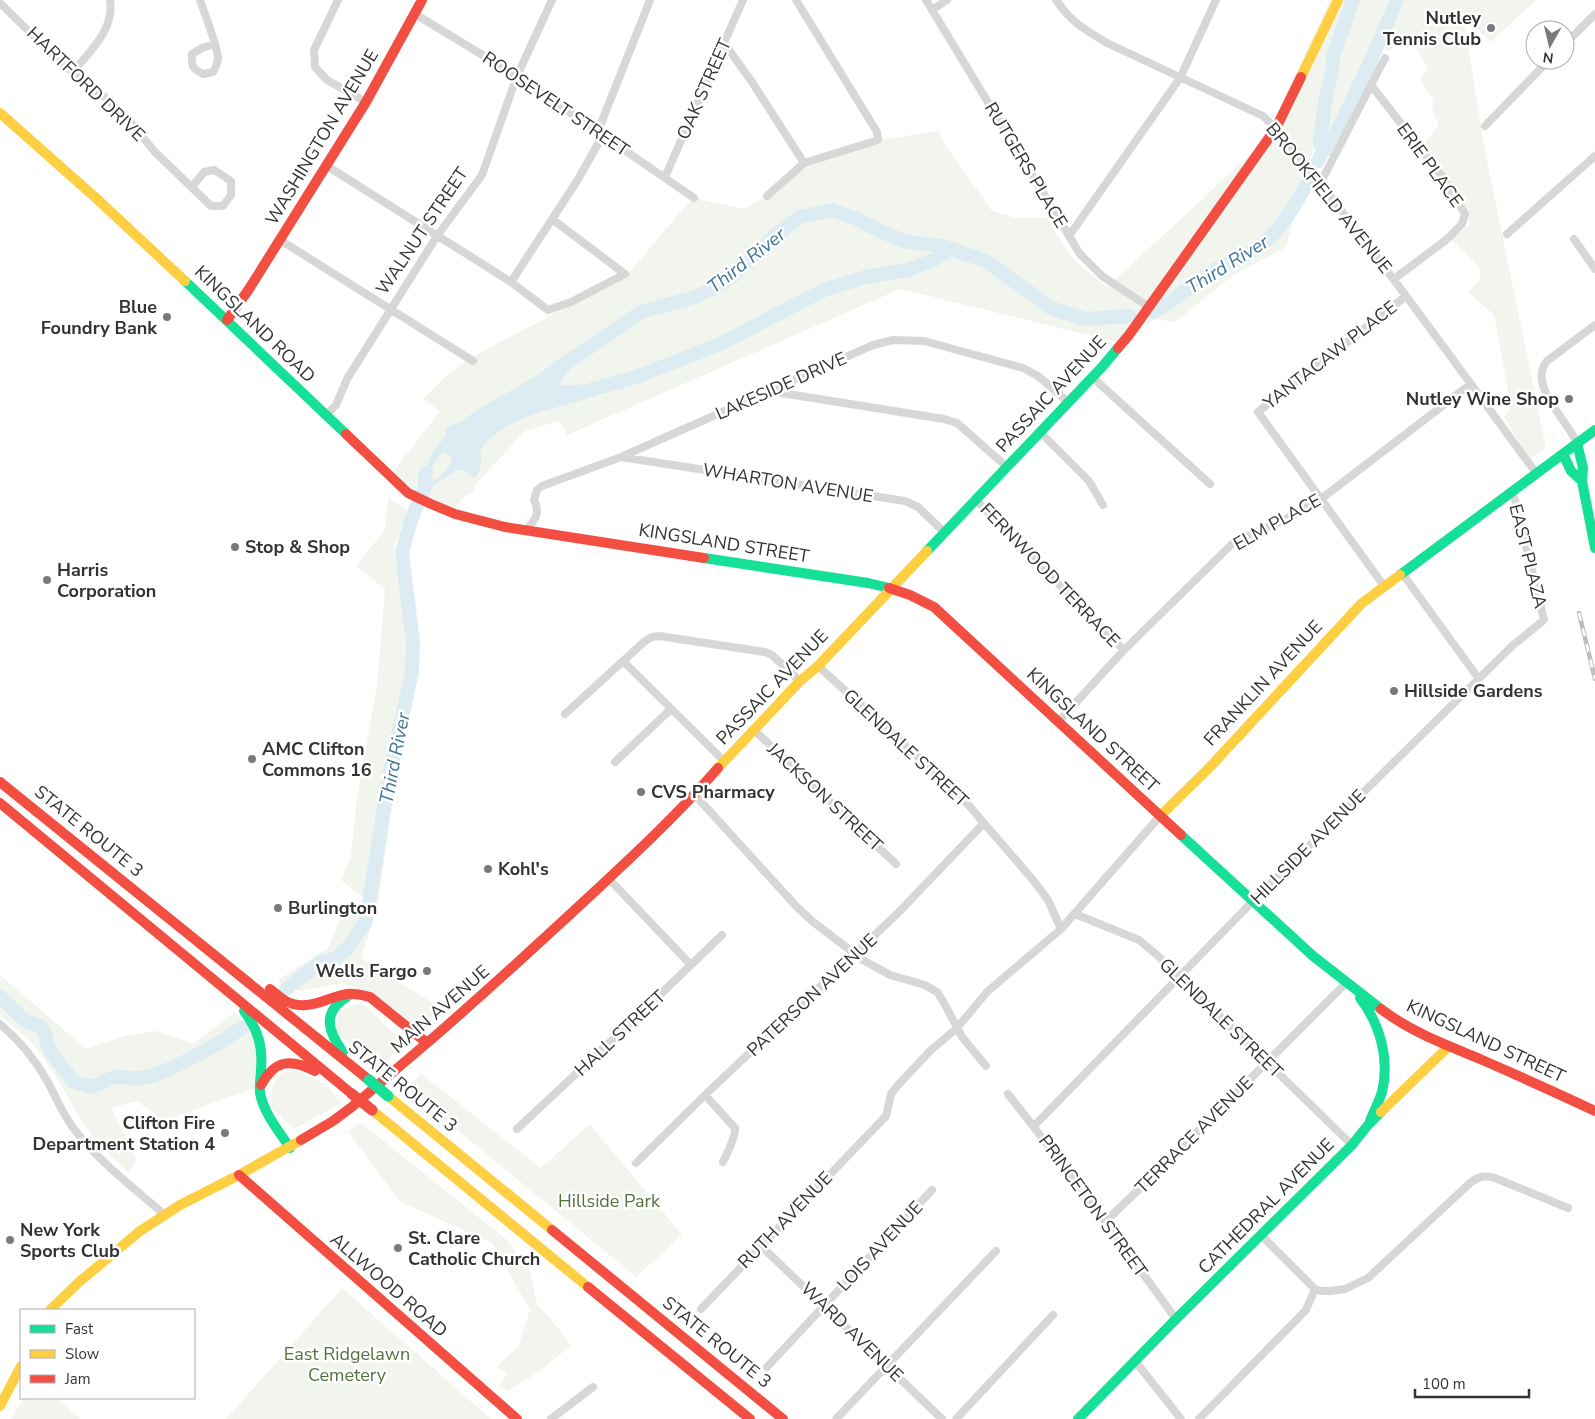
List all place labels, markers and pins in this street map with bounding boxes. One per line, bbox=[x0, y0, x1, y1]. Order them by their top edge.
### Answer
place label: Nutley Tennis Club bbox=[1383, 6, 1482, 51]
marker: Nutley Tennis Club bbox=[1485, 22, 1497, 34]
place label: Blue Foundry Bank bbox=[41, 295, 157, 340]
marker: Blue Foundry Bank bbox=[161, 311, 173, 323]
place label: Nutley Wine Shop bbox=[1406, 387, 1559, 411]
marker: Nutley Wine Shop bbox=[1563, 393, 1575, 405]
place label: Stop & Shop bbox=[245, 535, 350, 559]
marker: Stop & Shop bbox=[229, 541, 241, 553]
place label: Harris Corporation bbox=[57, 558, 156, 603]
marker: Harris Corporation bbox=[41, 574, 53, 586]
place label: Hillside Gardens bbox=[1404, 679, 1543, 703]
marker: Hillside Gardens bbox=[1388, 685, 1400, 697]
place label: AMC Clifton Commons 16 bbox=[262, 737, 372, 782]
marker: AMC Clifton Commons 16 bbox=[246, 753, 258, 765]
place label: CVS Pharmacy bbox=[651, 780, 775, 804]
marker: CVS Pharmacy bbox=[635, 786, 647, 798]
place label: Kohl's bbox=[498, 857, 549, 881]
marker: Kohl's bbox=[482, 863, 494, 875]
place label: Burlington bbox=[288, 896, 377, 920]
marker: Burlington bbox=[272, 902, 284, 914]
place label: Wells Fargo bbox=[316, 959, 417, 983]
marker: Wells Fargo bbox=[421, 965, 433, 977]
place label: Clifton Fire Department Station 4 bbox=[32, 1111, 215, 1156]
marker: Clifton Fire Department Station 4 bbox=[219, 1127, 231, 1139]
place label: New York Sports Club bbox=[20, 1218, 120, 1263]
place label: St. Clare Catholic Church bbox=[408, 1226, 540, 1271]
marker: New York Sports Club bbox=[4, 1234, 16, 1246]
marker: St. Clare Catholic Church bbox=[392, 1242, 404, 1254]

